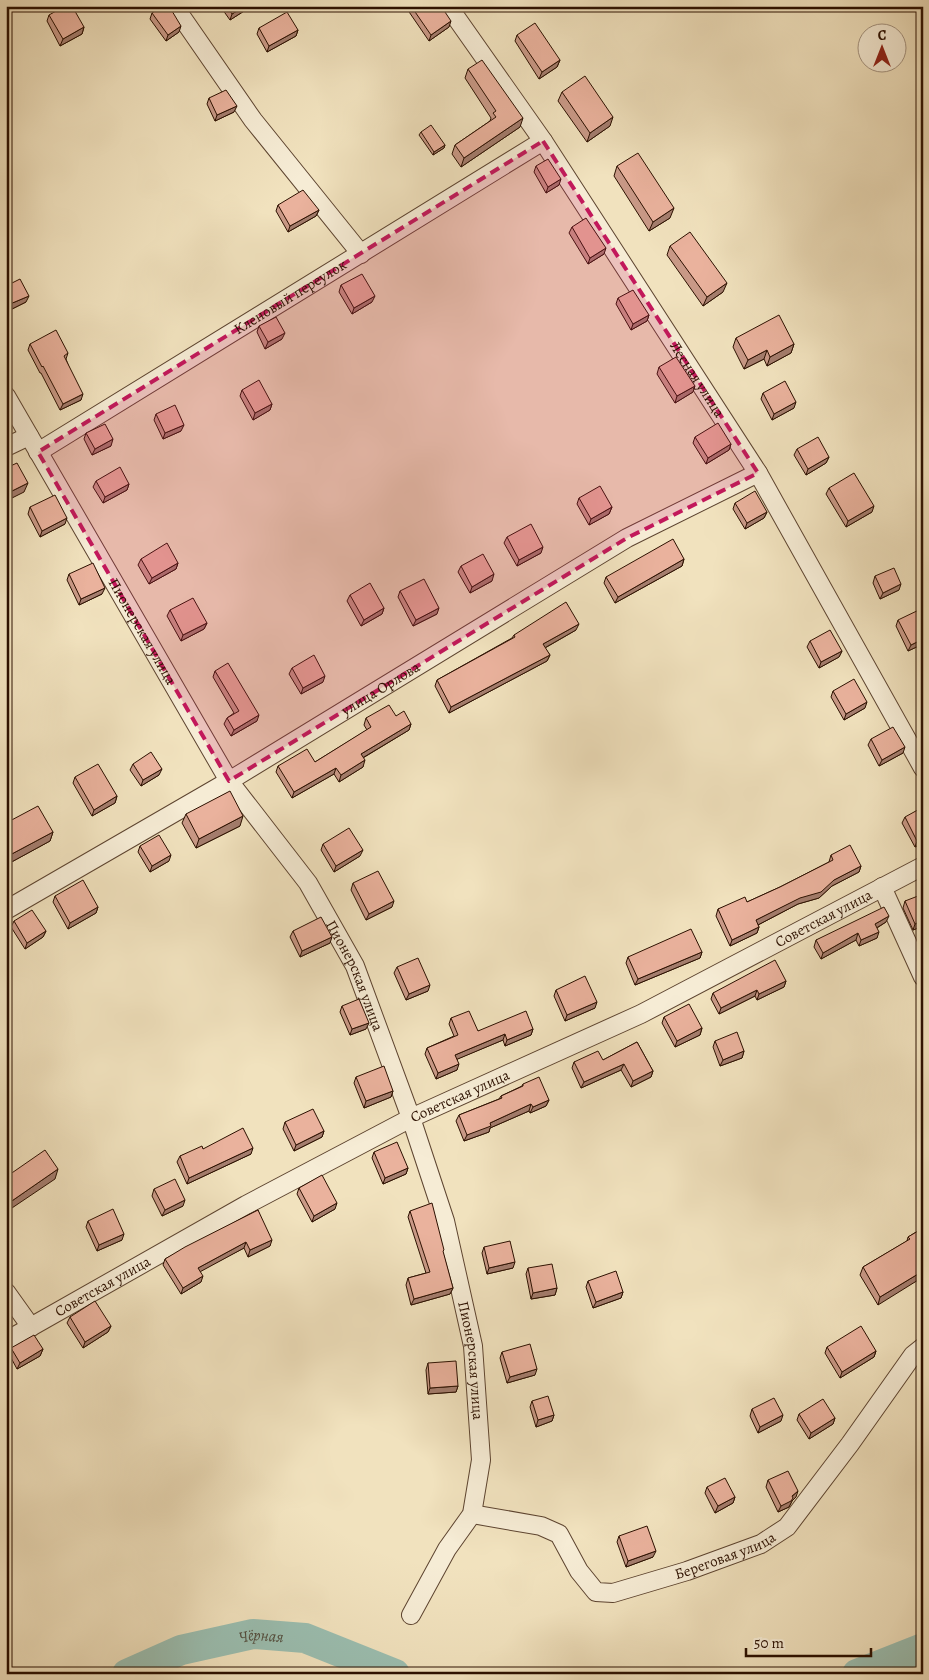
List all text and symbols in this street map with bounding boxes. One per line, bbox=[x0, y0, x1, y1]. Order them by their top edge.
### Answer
north arrow bbox=[856, 22, 906, 72]
text: С bbox=[878, 26, 887, 45]
street label: Кленовый переулок bbox=[230, 254, 350, 339]
street label: Лесная улица bbox=[665, 337, 729, 421]
street label: Пионерская улица bbox=[104, 574, 181, 688]
street label: улица Орлова bbox=[336, 657, 424, 721]
street label: Советская улица bbox=[772, 884, 876, 952]
street label: Пионерская улица bbox=[321, 916, 388, 1034]
street label: Советская улица bbox=[407, 1065, 513, 1127]
street label: Советская улица bbox=[51, 1251, 154, 1321]
street label: Пионерская улица bbox=[453, 1299, 488, 1421]
street label: Береговая улица bbox=[672, 1527, 780, 1584]
water label: Чёрная bbox=[237, 1624, 284, 1649]
scale bar bbox=[746, 1625, 872, 1657]
text: 50 m bbox=[754, 1633, 784, 1653]

